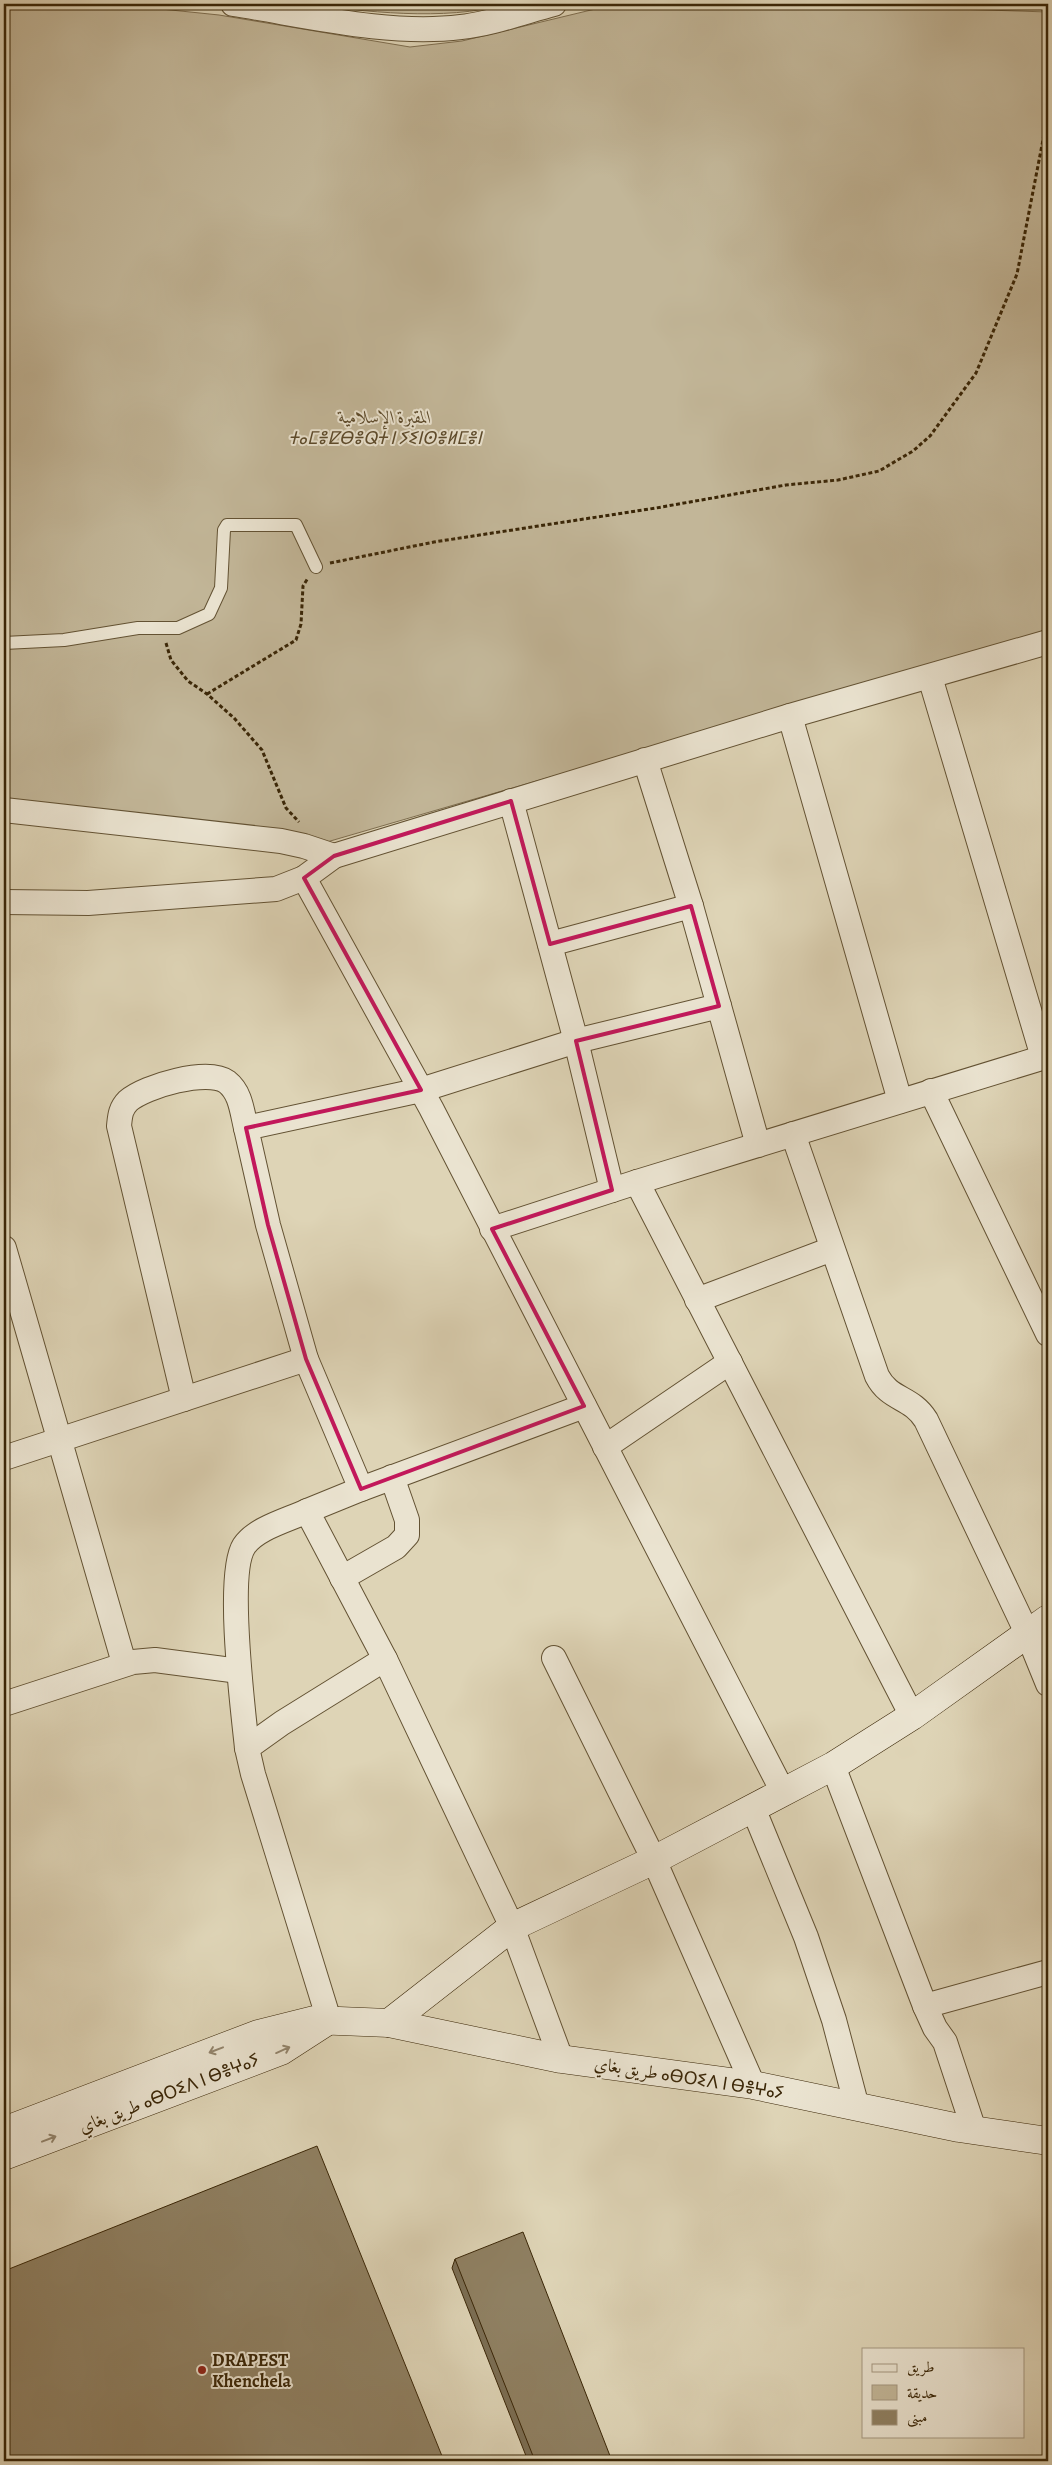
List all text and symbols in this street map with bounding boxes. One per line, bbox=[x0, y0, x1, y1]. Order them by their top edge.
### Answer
park label: المقبرة الإسلامية ⵜⴰⵎⴻⵇⴱⴻⵕⵜ ⵏ ⵢⵉⵏⵙⴻⵍⵎⴻⵏ bbox=[288, 405, 483, 450]
one-way arrow bbox=[275, 2044, 290, 2054]
one-way arrow bbox=[208, 2046, 224, 2055]
street label: طريق بغاي ⴰⴱⵔⵉⴷ ⵏ ⴱⴻⵖⴰⵢ bbox=[75, 2047, 264, 2141]
street label: طريق بغاي ⴰⴱⵔⵉⴷ ⵏ ⴱⴻⵖⴰⵢ bbox=[592, 2051, 785, 2108]
one-way arrow bbox=[41, 2134, 57, 2143]
place label: DRAPEST Khenchela bbox=[212, 2348, 291, 2393]
legend bbox=[862, 2348, 1024, 2438]
text: طريق bbox=[907, 2357, 934, 2377]
marker: DRAPEST Khenchela bbox=[196, 2364, 208, 2376]
text: حديقة bbox=[907, 2383, 937, 2403]
text: مبنى bbox=[907, 2407, 927, 2428]

